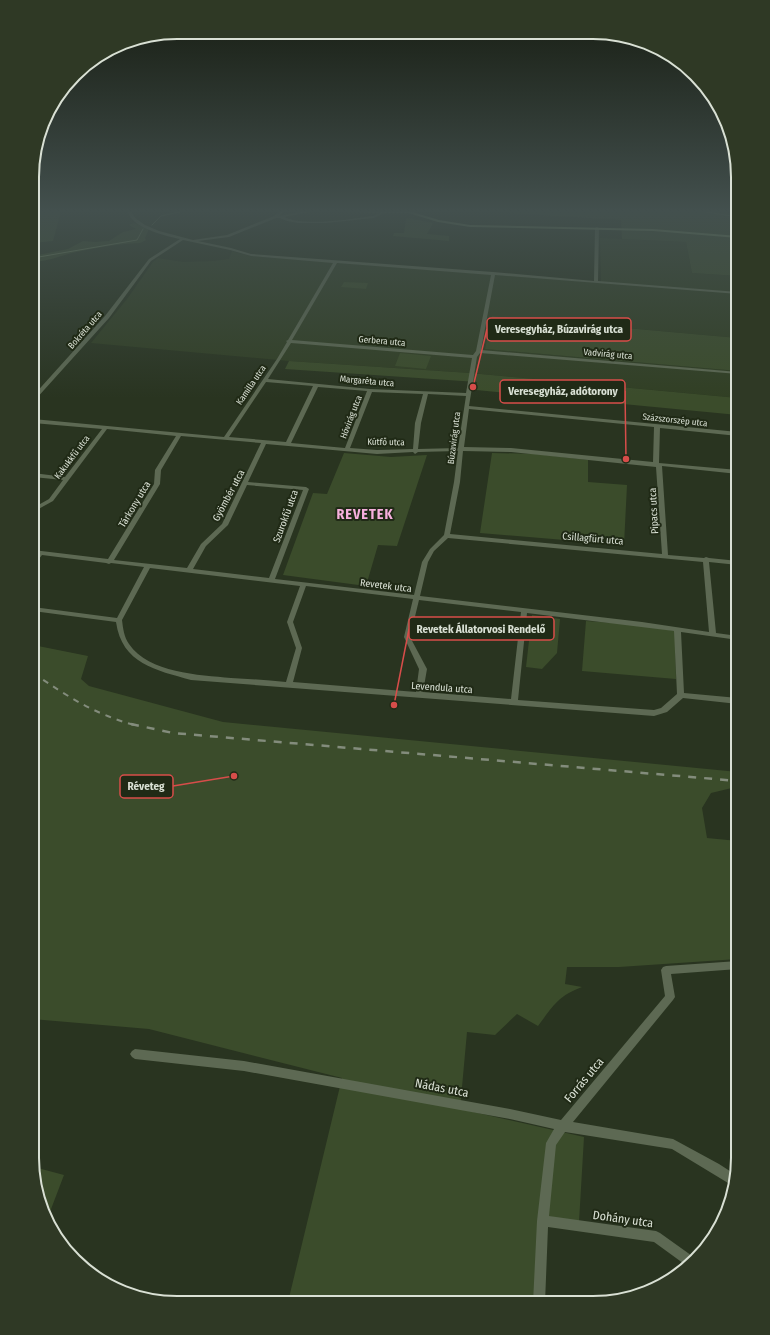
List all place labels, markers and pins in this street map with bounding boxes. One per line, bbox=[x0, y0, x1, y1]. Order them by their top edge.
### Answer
callout: Veresegyház, Búzavirág utca bbox=[487, 318, 631, 341]
callout: Veresegyház, adótorony bbox=[500, 380, 625, 403]
callout: Revetek Állatorvosi Rendelő bbox=[409, 617, 554, 640]
callout: Réveteg bbox=[120, 775, 173, 798]

